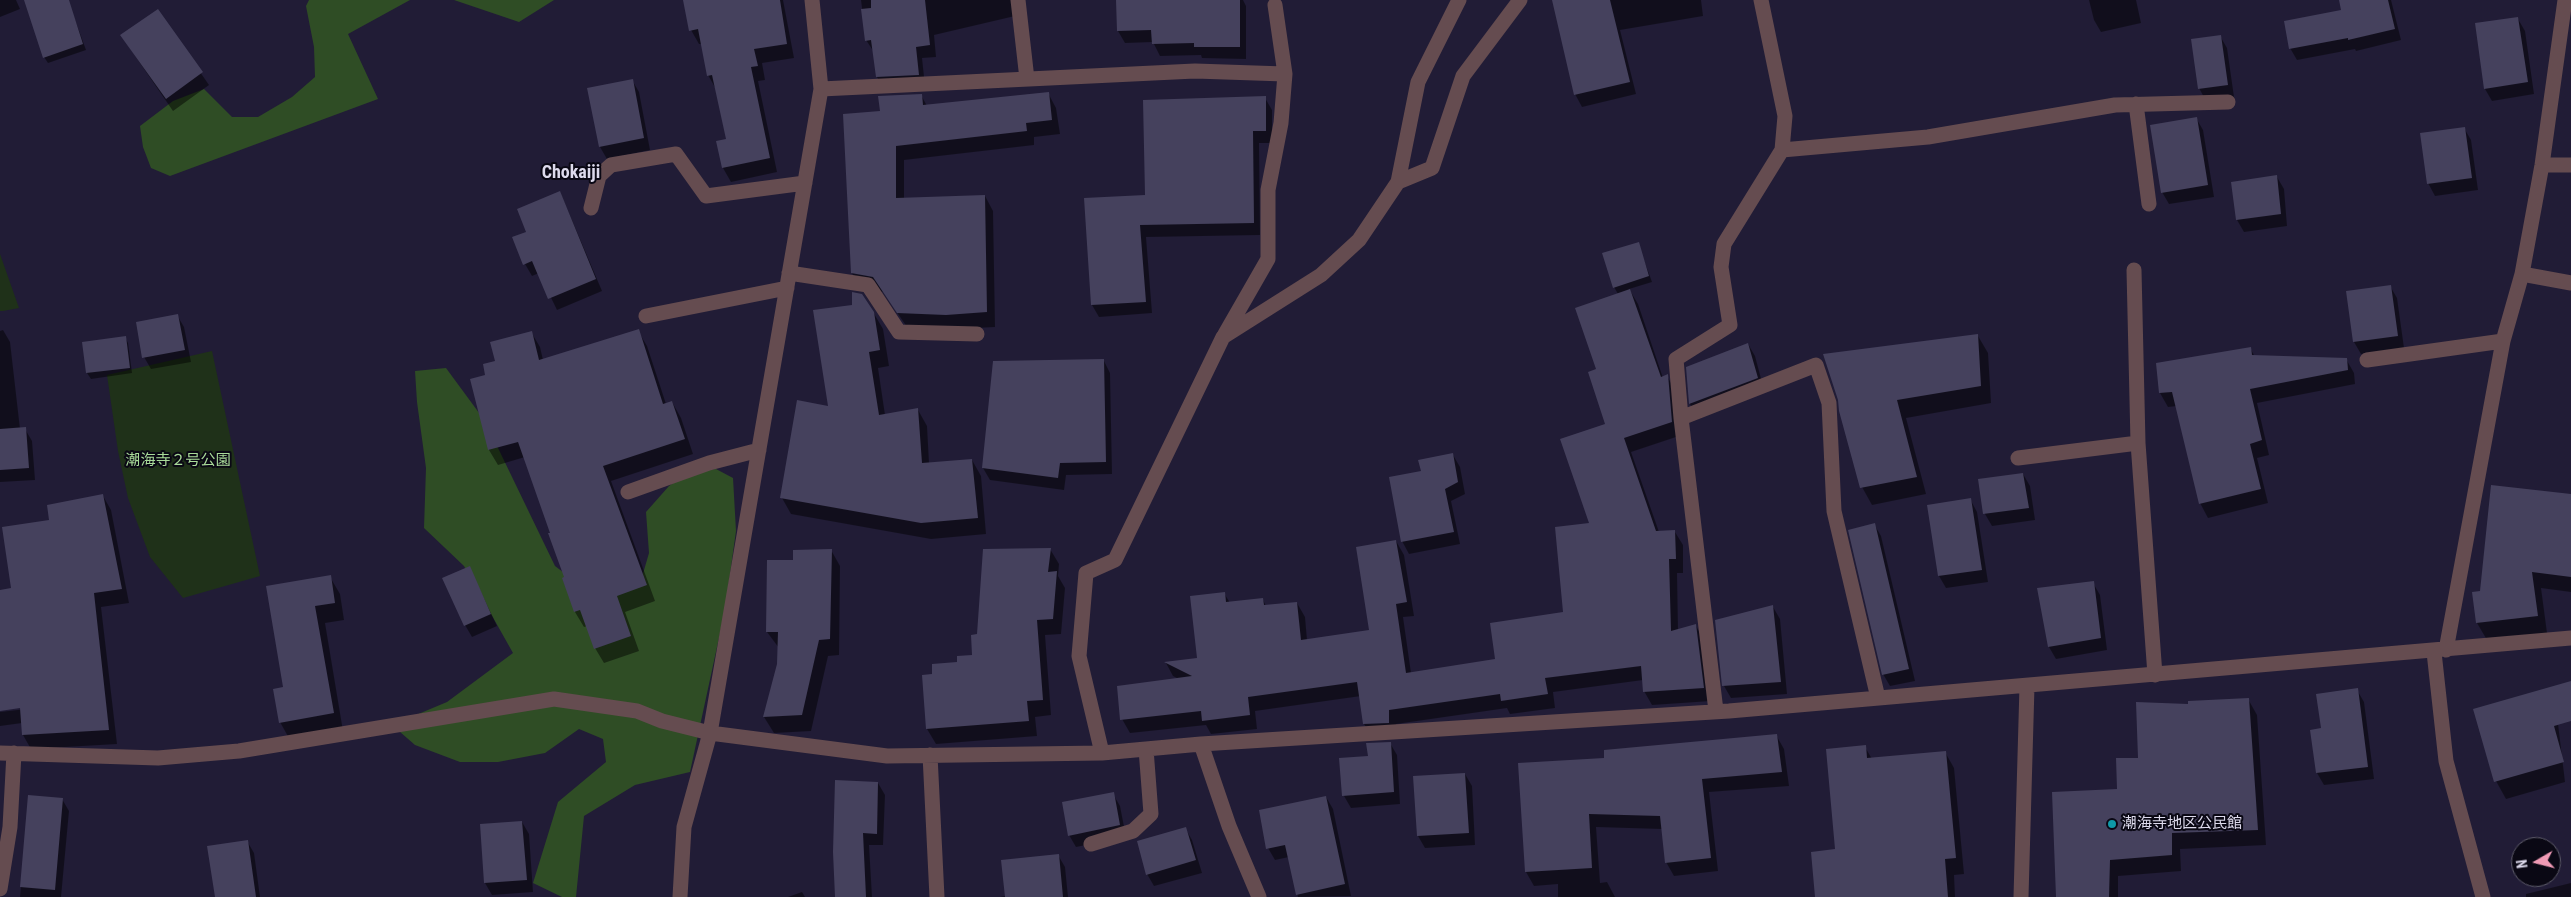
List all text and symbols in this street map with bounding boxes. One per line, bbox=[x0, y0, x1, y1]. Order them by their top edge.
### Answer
district label: Chokaiji bbox=[542, 162, 600, 184]
park label: 潮海寺２号公園 bbox=[126, 452, 230, 470]
place label: 潮海寺地区公民館 bbox=[2122, 815, 2242, 833]
marker: 潮海寺地区公民館 bbox=[2106, 818, 2118, 830]
north arrow bbox=[2511, 837, 2561, 887]
text: N bbox=[2514, 859, 2531, 869]

